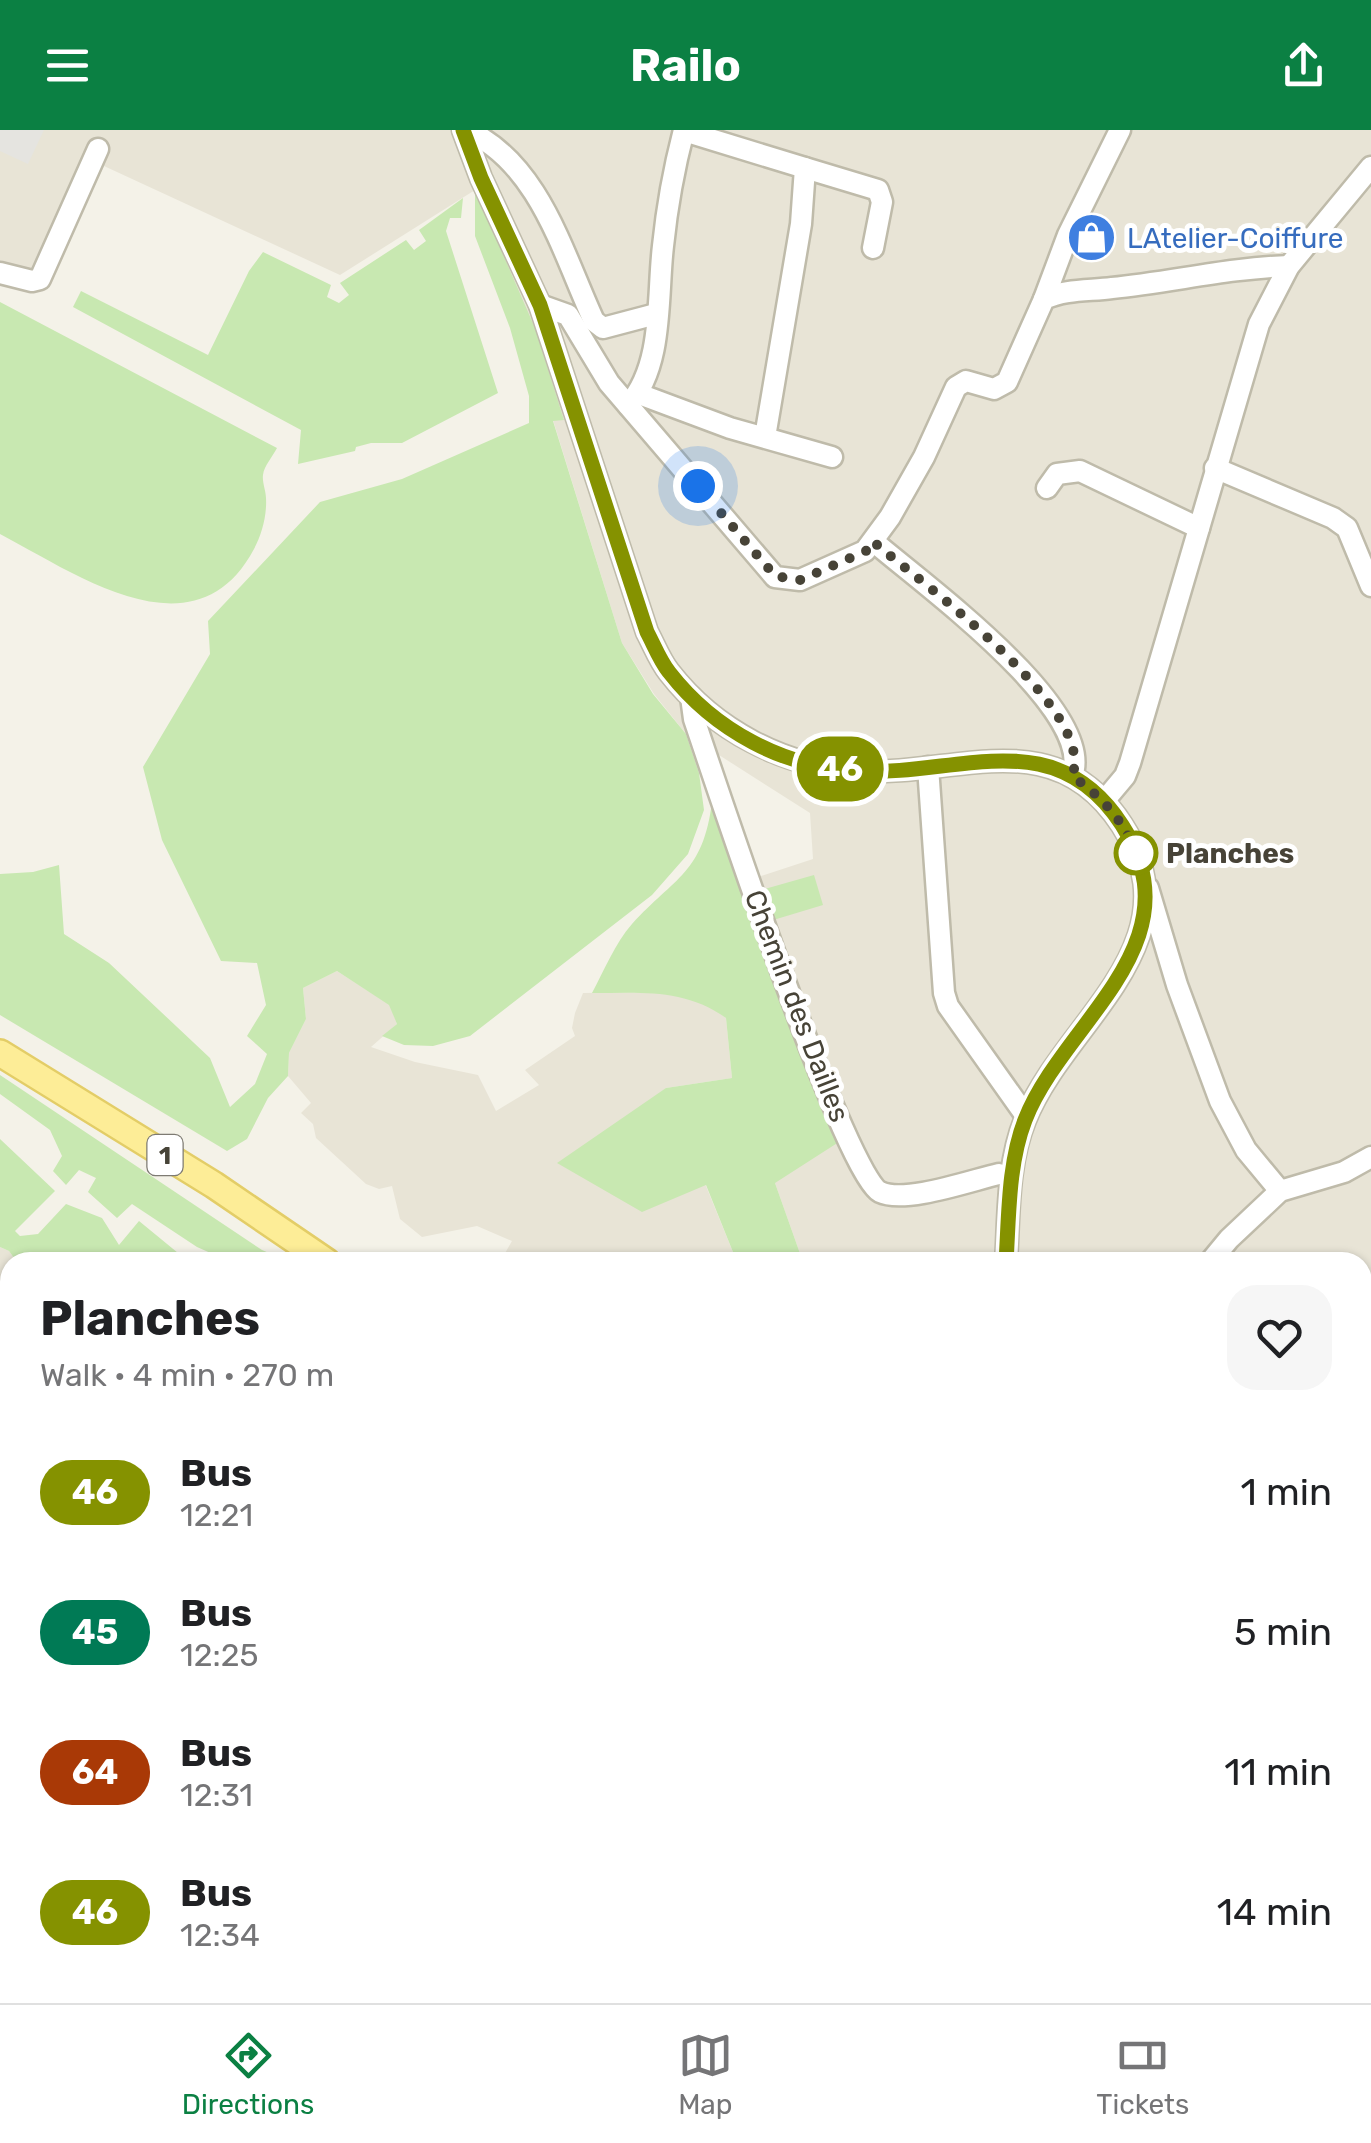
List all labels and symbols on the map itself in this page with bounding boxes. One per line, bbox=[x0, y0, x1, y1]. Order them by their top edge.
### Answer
shop icon: LAtelier-Coiffure bbox=[1066, 212, 1118, 264]
place label: LAtelier-Coiffure bbox=[1127, 222, 1344, 255]
your location bbox=[673, 461, 723, 511]
line badge: 46 bbox=[795, 736, 885, 802]
marker: Planches bbox=[1115, 832, 1157, 874]
place label: Planches bbox=[1166, 837, 1294, 870]
street label: Chemin des Dailles bbox=[738, 886, 856, 1126]
road number: 1 bbox=[148, 1135, 182, 1175]

